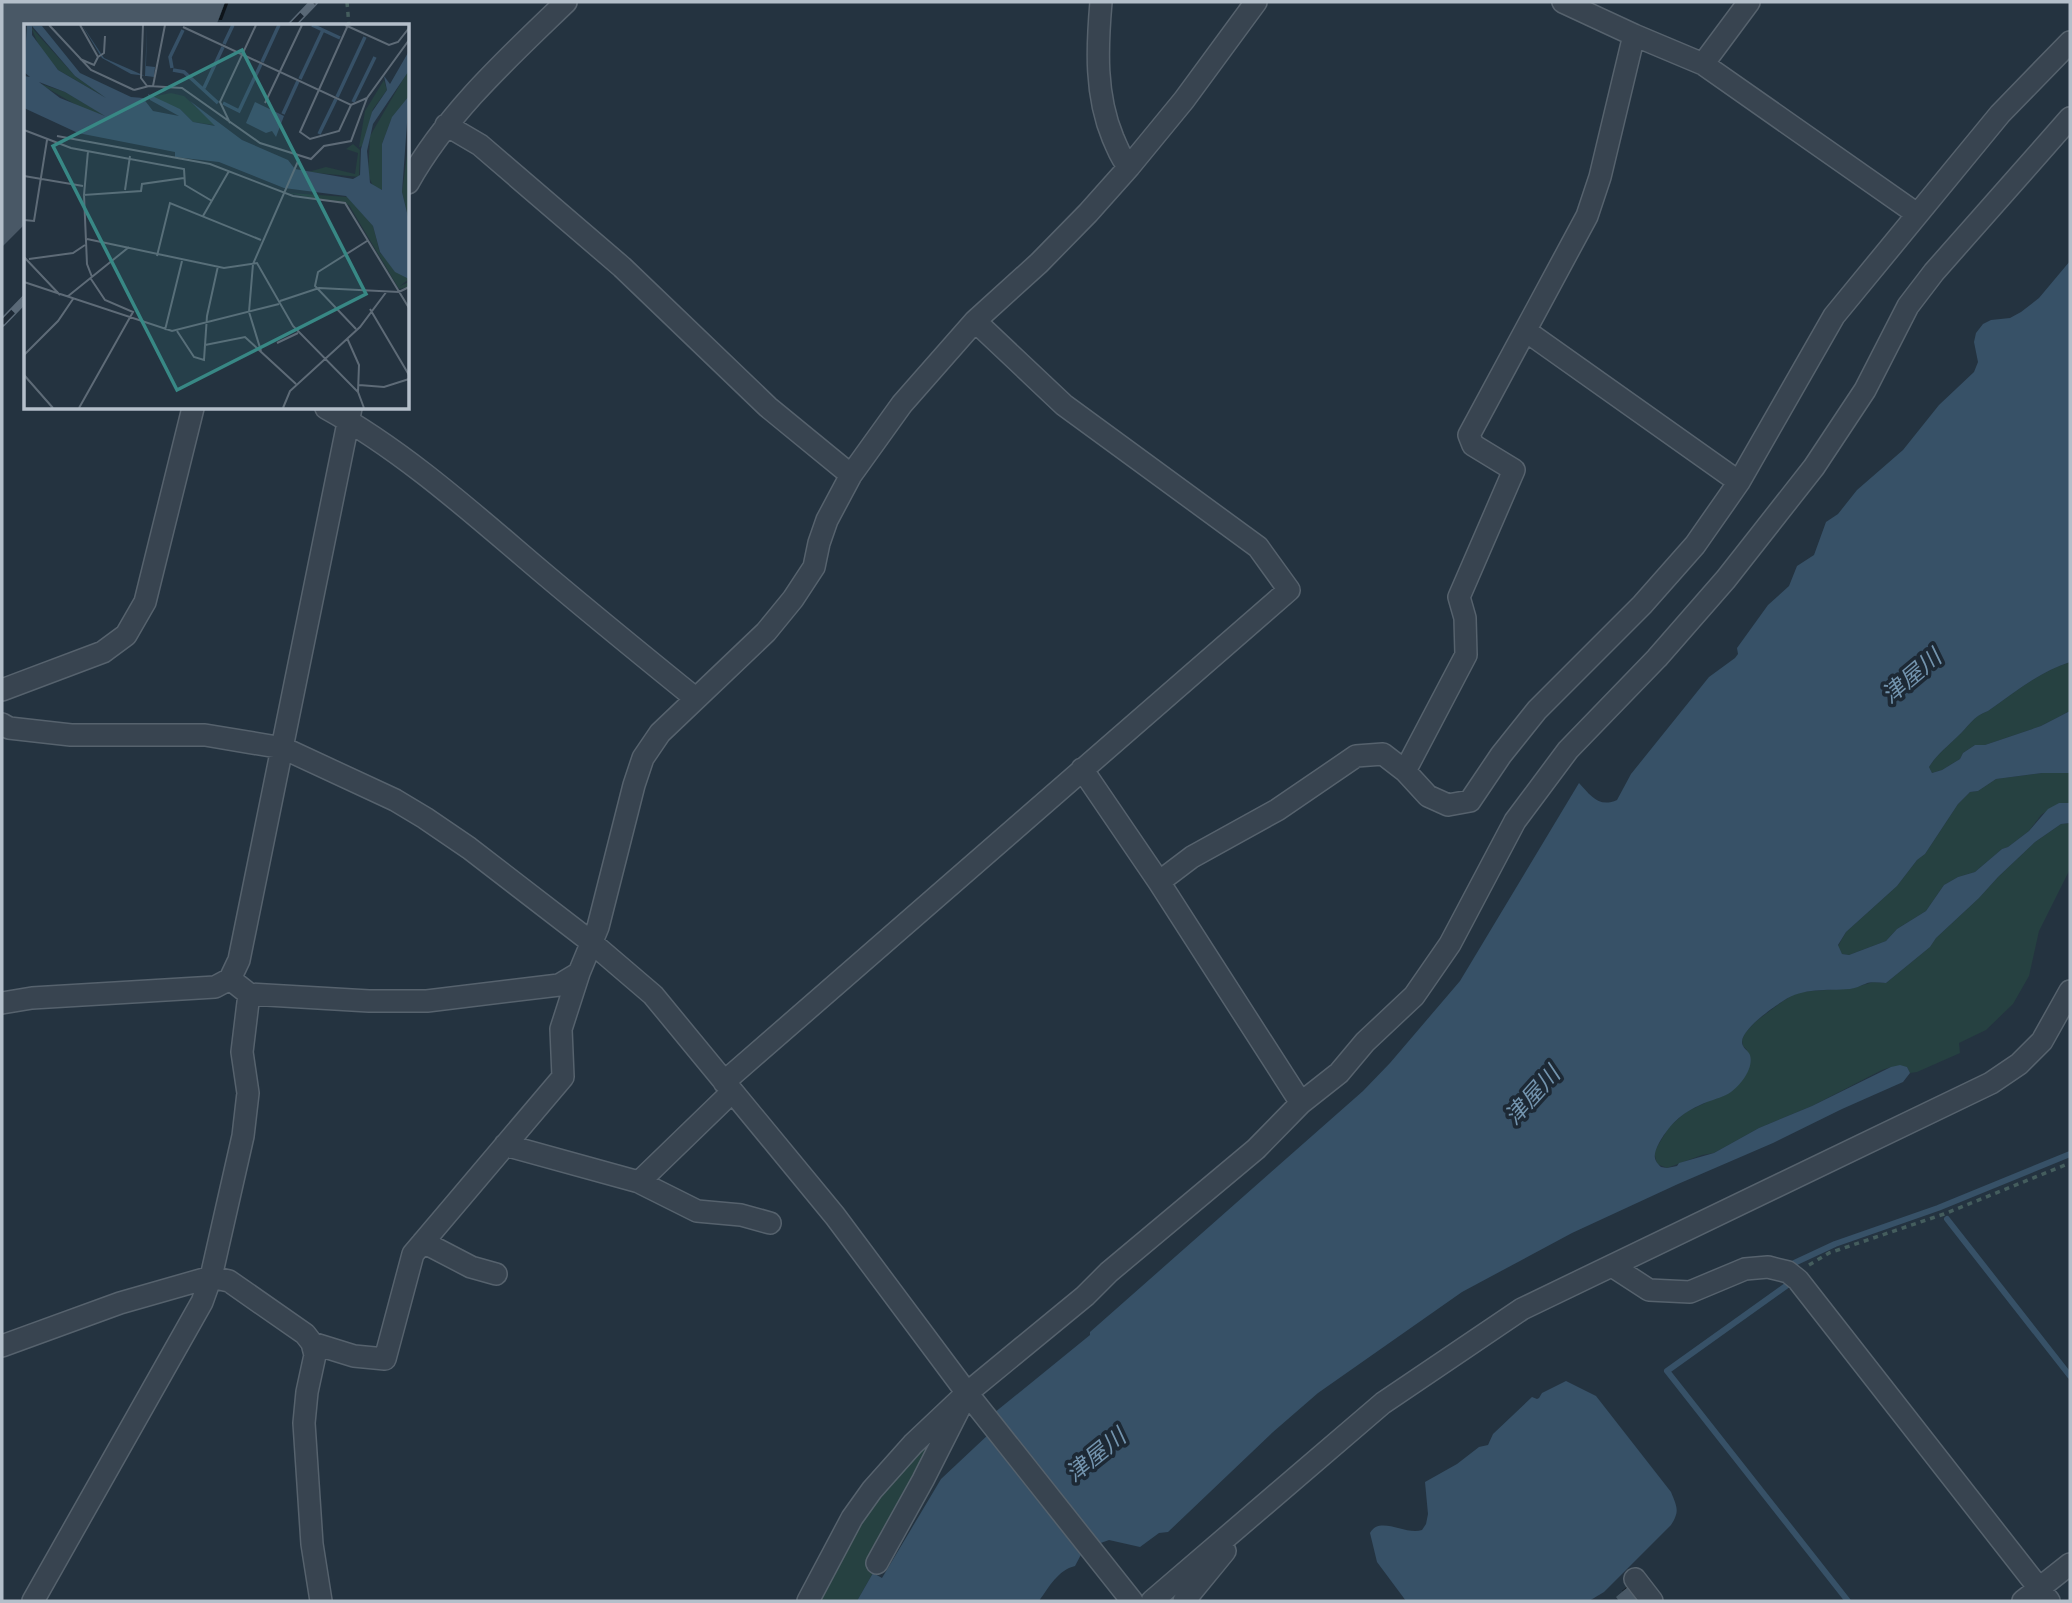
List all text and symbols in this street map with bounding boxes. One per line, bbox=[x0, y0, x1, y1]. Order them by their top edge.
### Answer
inset map bbox=[24, 24, 410, 410]
water label: 津屋川 bbox=[1877, 643, 1951, 711]
water label: 津屋川 bbox=[1500, 1059, 1570, 1132]
water label: 津屋川 bbox=[1061, 1422, 1135, 1490]

